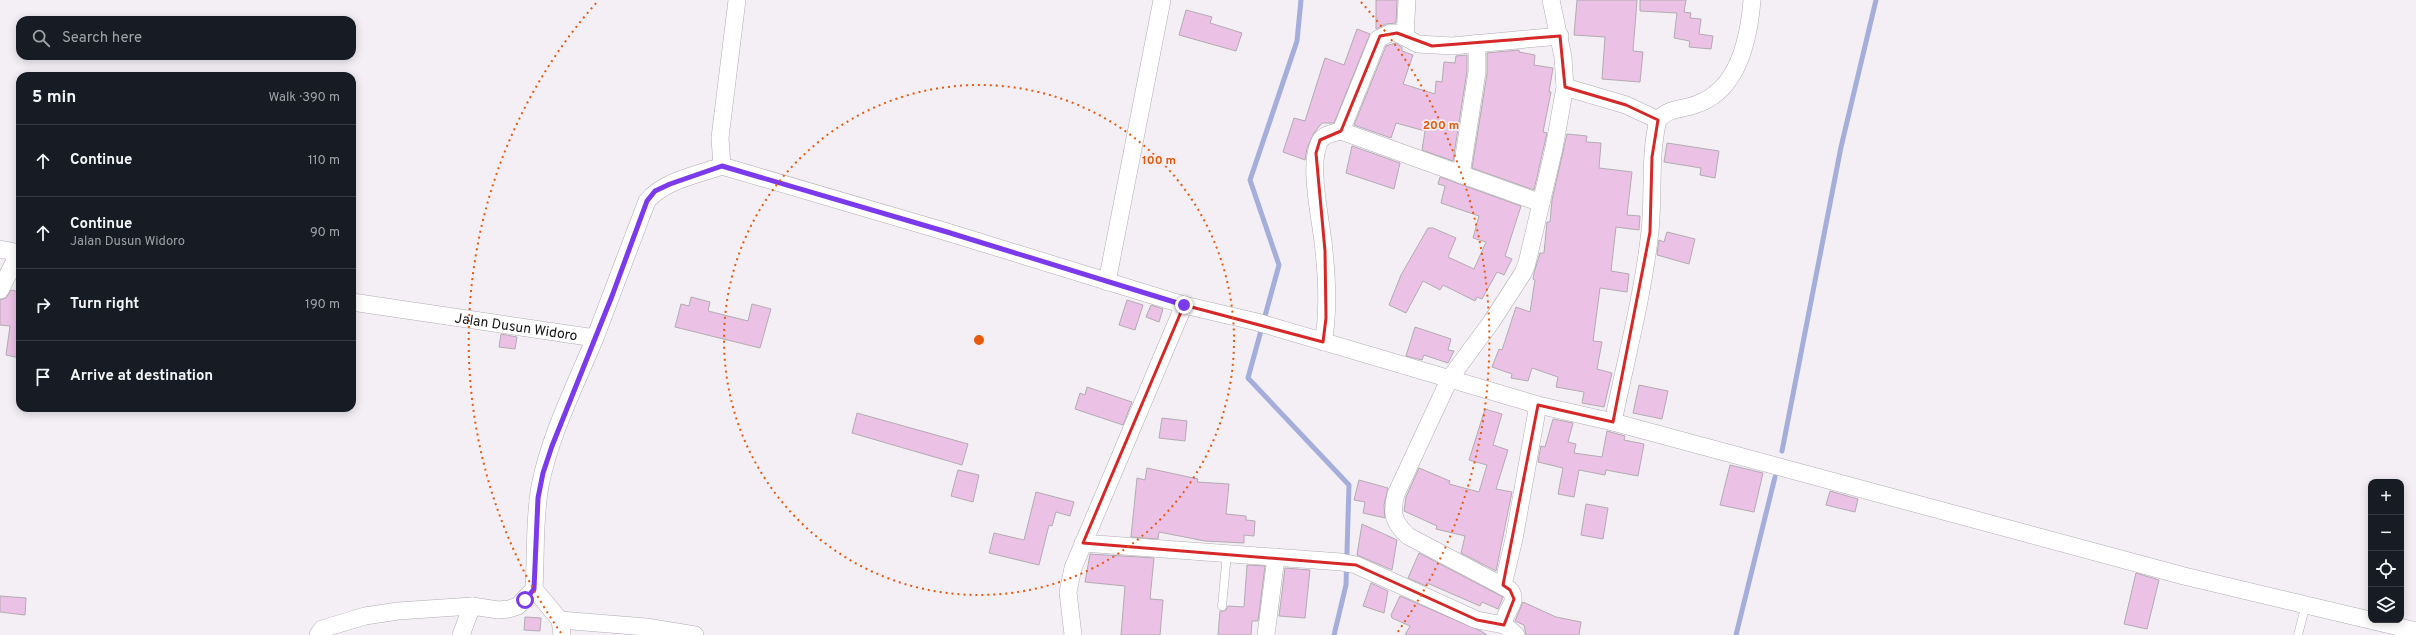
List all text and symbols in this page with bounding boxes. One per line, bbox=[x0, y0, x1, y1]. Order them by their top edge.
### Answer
search box bbox=[16, 16, 356, 60]
icon: search bbox=[30, 27, 52, 49]
text: Search here bbox=[62, 29, 142, 48]
text: 5 min bbox=[32, 87, 76, 109]
text: Walk · 390 m bbox=[269, 90, 340, 106]
text: 200 m bbox=[1423, 118, 1459, 134]
icon: ahead bbox=[32, 150, 54, 172]
text: Continue bbox=[70, 151, 132, 170]
text: 110 m bbox=[308, 153, 340, 169]
text: 100 m bbox=[1142, 153, 1176, 169]
text: Continue bbox=[70, 215, 132, 234]
icon: ahead bbox=[32, 222, 54, 244]
text: 90 m bbox=[310, 225, 340, 241]
text: Jalan Dusun Widoro bbox=[70, 234, 185, 250]
icon: right bbox=[32, 294, 54, 316]
text: Turn right bbox=[70, 295, 139, 314]
route end bbox=[1175, 296, 1193, 314]
text: 190 m bbox=[305, 297, 340, 313]
street label: Jalan Dusun Widoro bbox=[453, 310, 579, 345]
centre of rings bbox=[972, 333, 986, 347]
icon: arrive bbox=[32, 366, 54, 388]
text: Arrive at destination bbox=[70, 367, 213, 386]
map controls bbox=[2368, 479, 2404, 623]
button: + bbox=[2368, 479, 2404, 515]
button: − bbox=[2368, 515, 2404, 551]
button: locate bbox=[2368, 551, 2404, 587]
button: layers bbox=[2368, 587, 2404, 623]
route start bbox=[516, 591, 534, 609]

